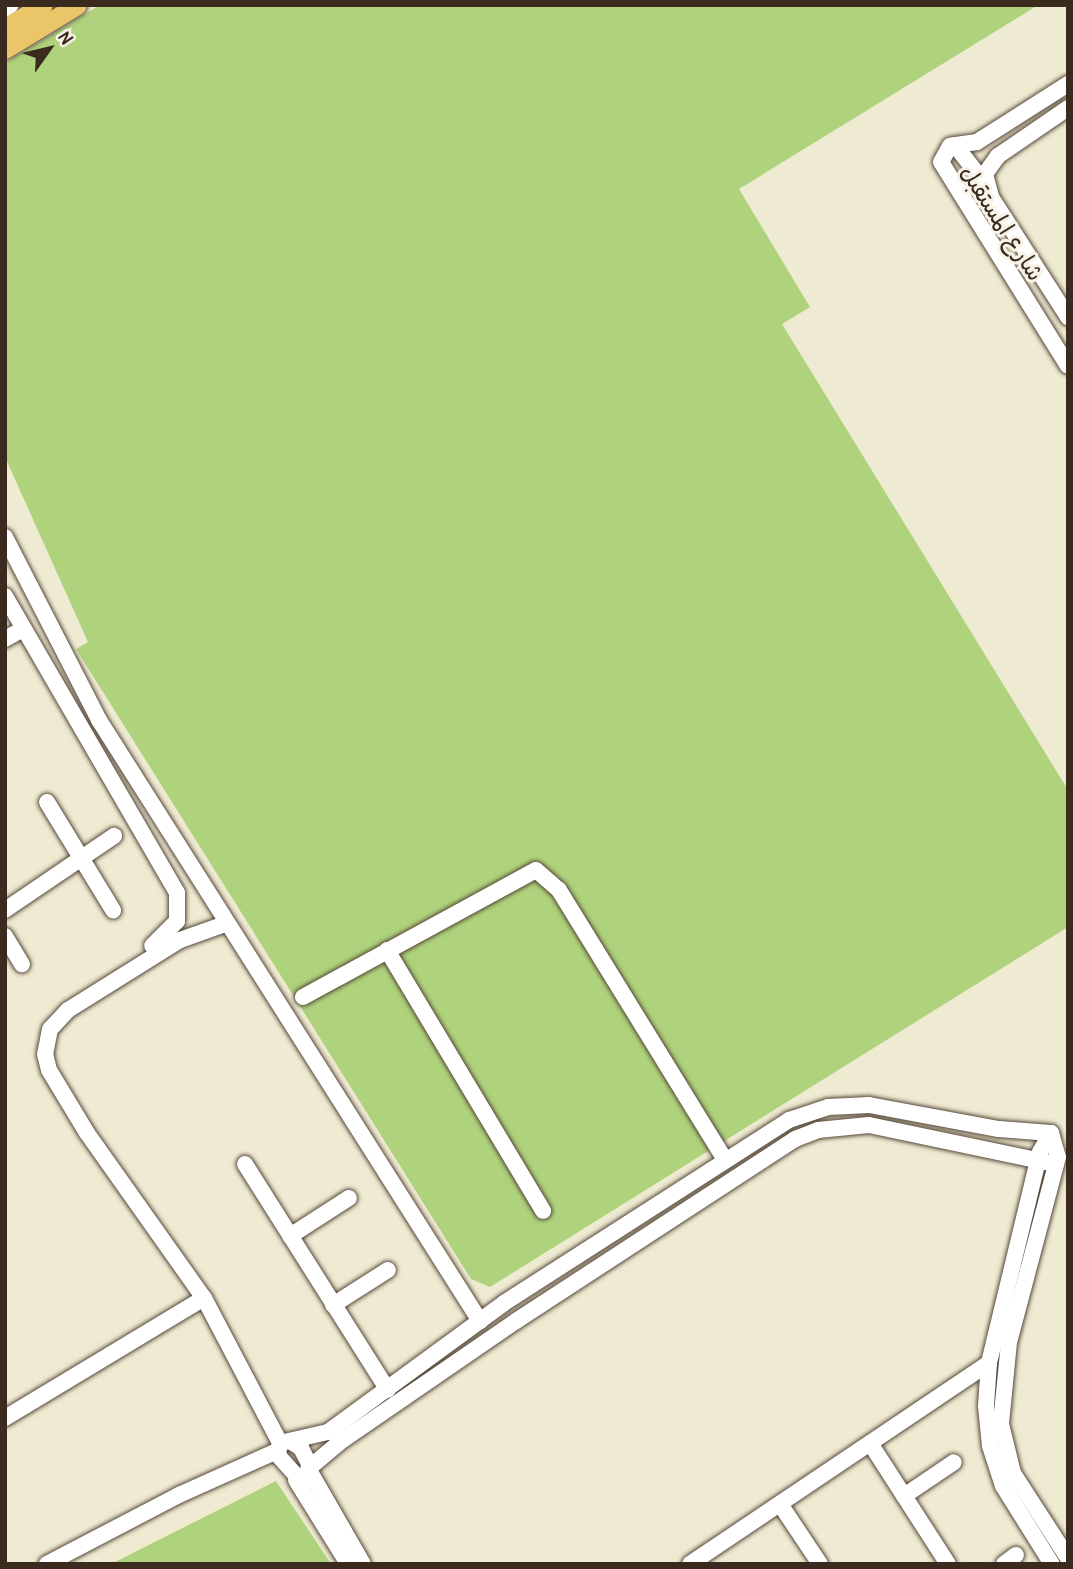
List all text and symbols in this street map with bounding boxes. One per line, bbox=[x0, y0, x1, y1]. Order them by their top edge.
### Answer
north arrow bbox=[14, 14, 84, 84]
text: N bbox=[53, 26, 80, 49]
street label: شارع المستقبل bbox=[954, 160, 1050, 286]

